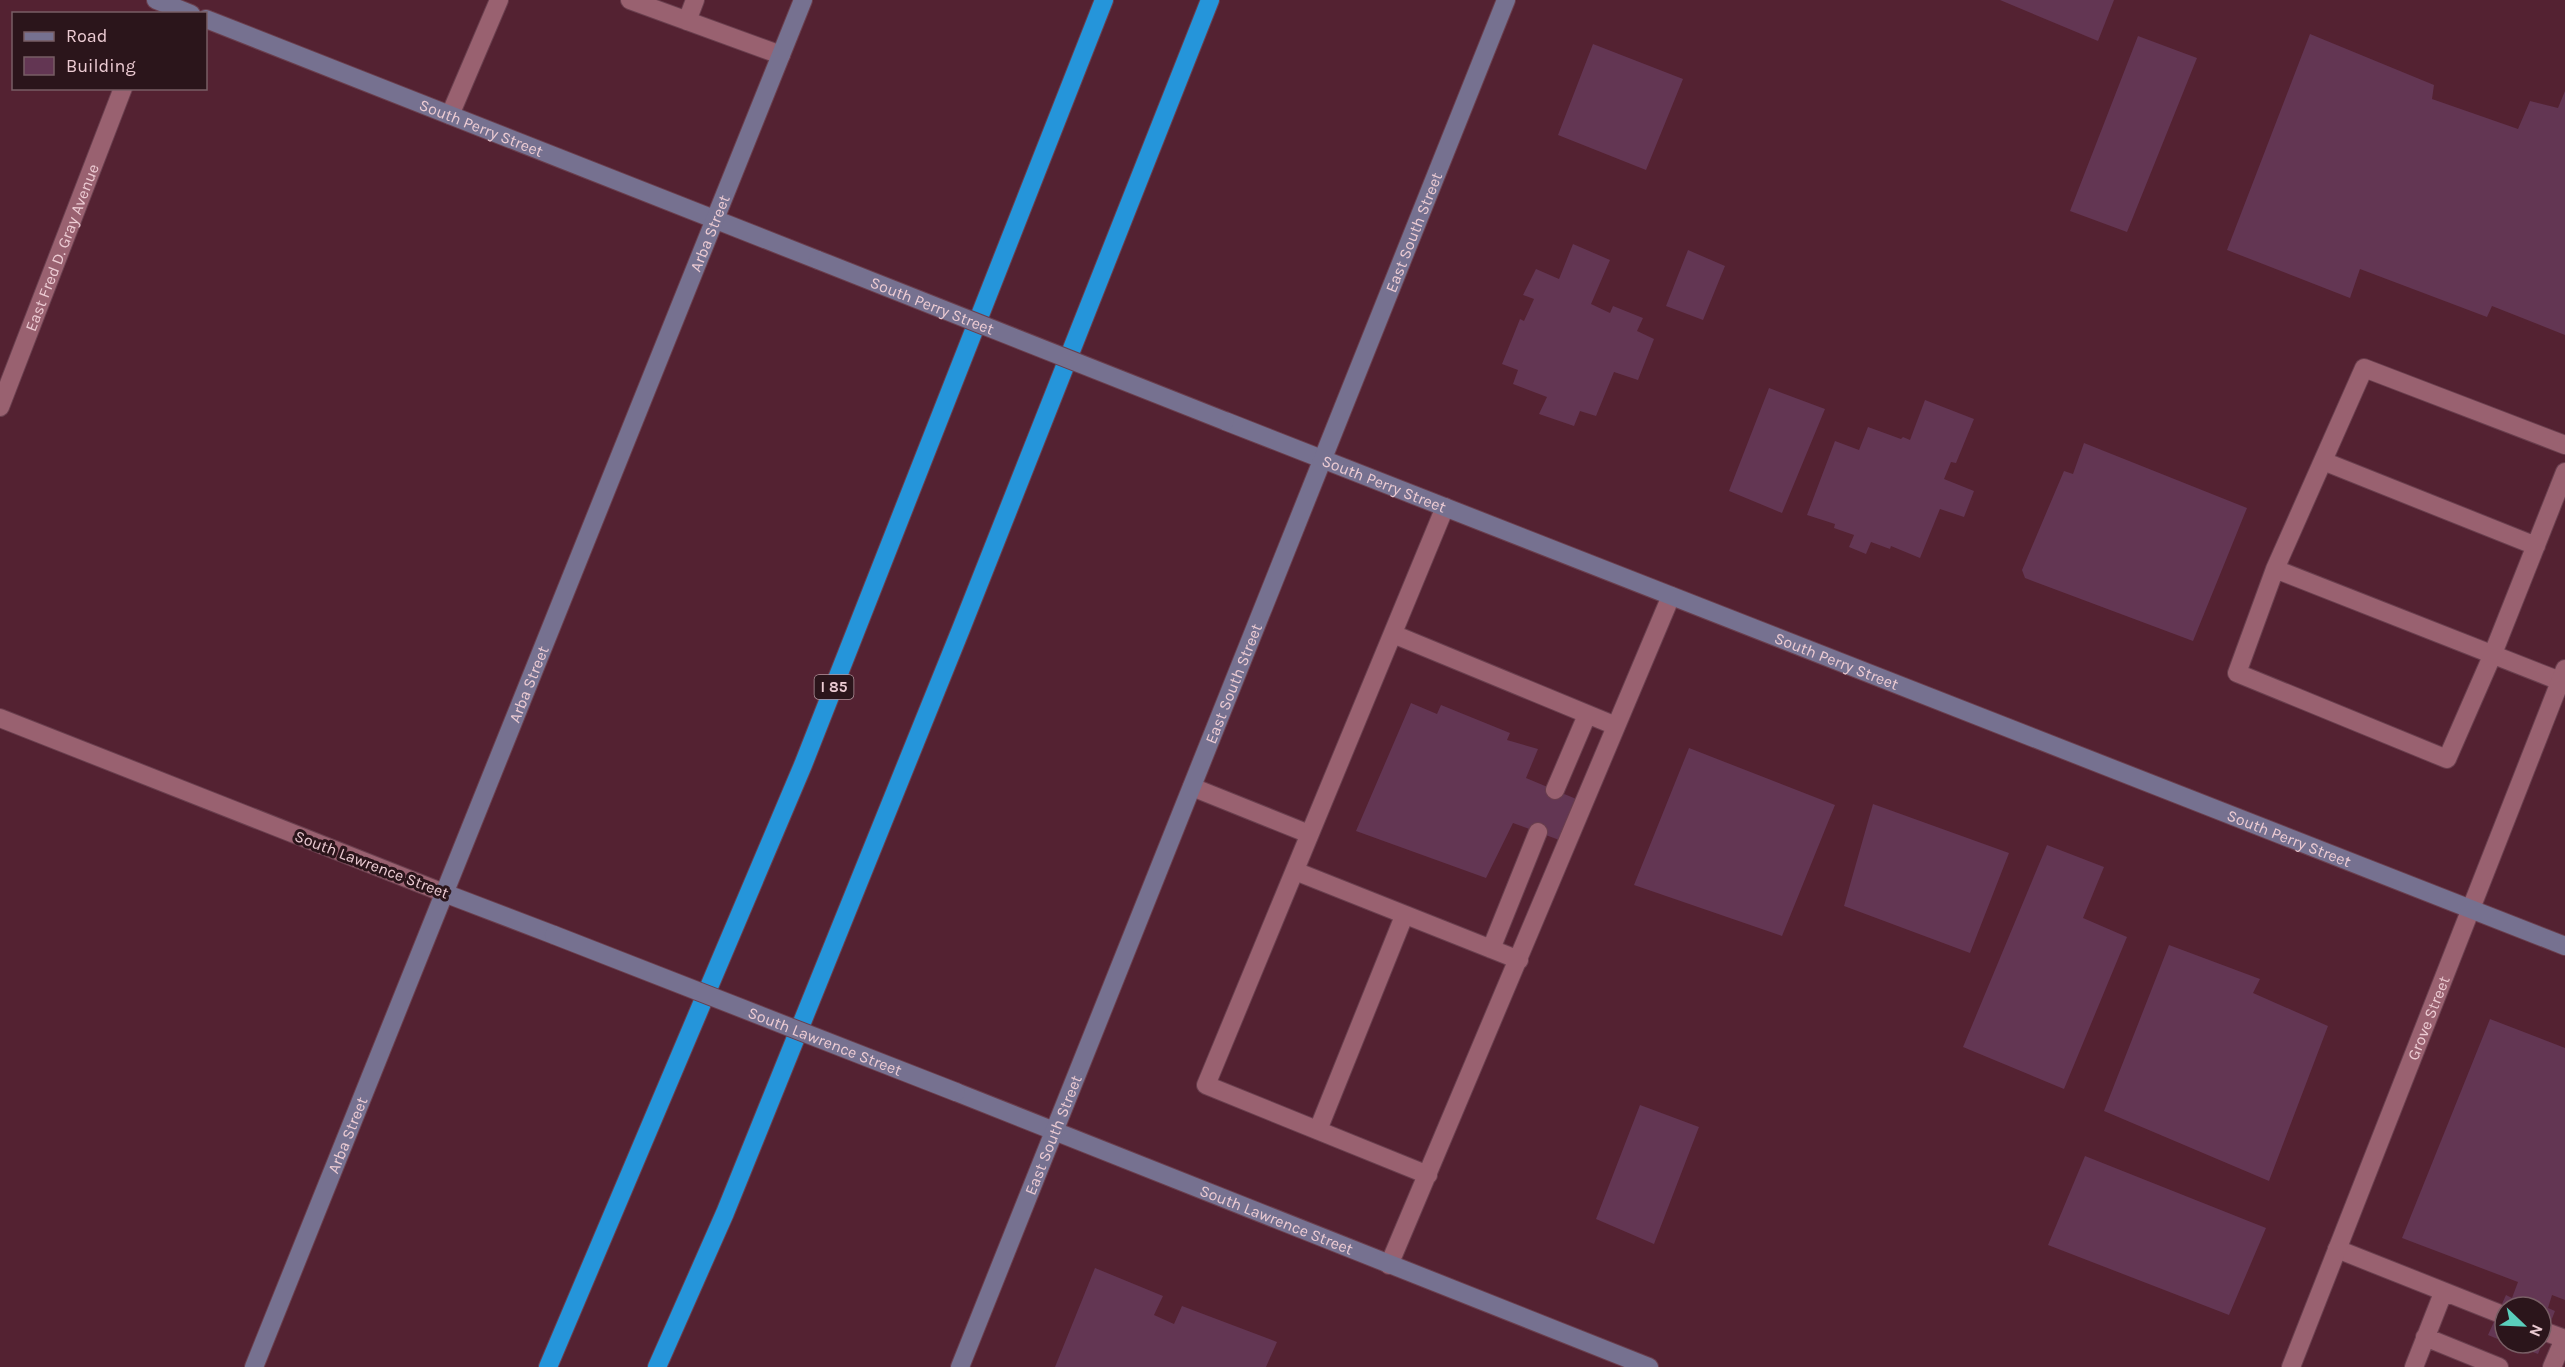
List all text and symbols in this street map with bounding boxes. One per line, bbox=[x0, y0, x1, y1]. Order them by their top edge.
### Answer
legend bbox=[12, 12, 207, 90]
text: Road bbox=[66, 25, 107, 47]
text: Building bbox=[66, 55, 136, 77]
street label: South Perry Street bbox=[417, 95, 546, 161]
street label: East Fred D. Gray Avenue bbox=[21, 161, 103, 334]
street label: East South Street bbox=[1381, 170, 1446, 295]
street label: Arba Street bbox=[686, 192, 734, 274]
street label: South Perry Street bbox=[868, 273, 997, 339]
street label: South Perry Street bbox=[1319, 451, 1449, 517]
street label: East South Street bbox=[1201, 621, 1266, 746]
street label: South Perry Street bbox=[1772, 628, 1901, 694]
street label: Arba Street bbox=[505, 643, 553, 725]
road number: I 85 bbox=[814, 675, 854, 699]
street label: South Perry Street bbox=[2224, 806, 2354, 871]
street label: South Lawrence Street bbox=[292, 826, 451, 903]
street label: Grove Street bbox=[2403, 973, 2454, 1063]
street label: South Lawrence Street bbox=[745, 1003, 904, 1080]
street label: East South Street bbox=[1021, 1072, 1086, 1198]
street label: Arba Street bbox=[324, 1094, 372, 1176]
street label: South Lawrence Street bbox=[1197, 1181, 1356, 1259]
north arrow bbox=[2493, 1295, 2553, 1355]
text: N bbox=[2525, 1322, 2547, 1340]

